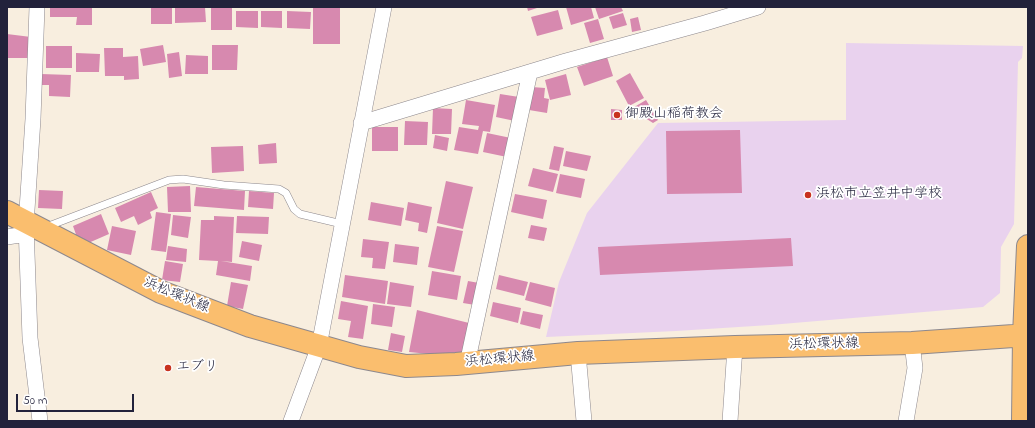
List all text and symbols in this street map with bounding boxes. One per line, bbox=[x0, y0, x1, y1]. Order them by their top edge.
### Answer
place label: 御殿山稲荷教会 bbox=[625, 107, 723, 123]
marker: 御殿山稲荷教会 bbox=[612, 110, 622, 120]
place label: 浜松市立笠井中学校 bbox=[816, 187, 942, 203]
marker: 浜松市立笠井中学校 bbox=[803, 190, 813, 200]
street label: 浜松環状線 bbox=[141, 275, 211, 317]
street label: 浜松環状線 bbox=[789, 336, 859, 354]
street label: 浜松環状線 bbox=[464, 349, 536, 371]
place label: エブリ bbox=[176, 360, 218, 376]
marker: エブリ bbox=[163, 363, 173, 373]
scale bar bbox=[18, 386, 136, 412]
text: 50 m bbox=[23, 392, 47, 410]

